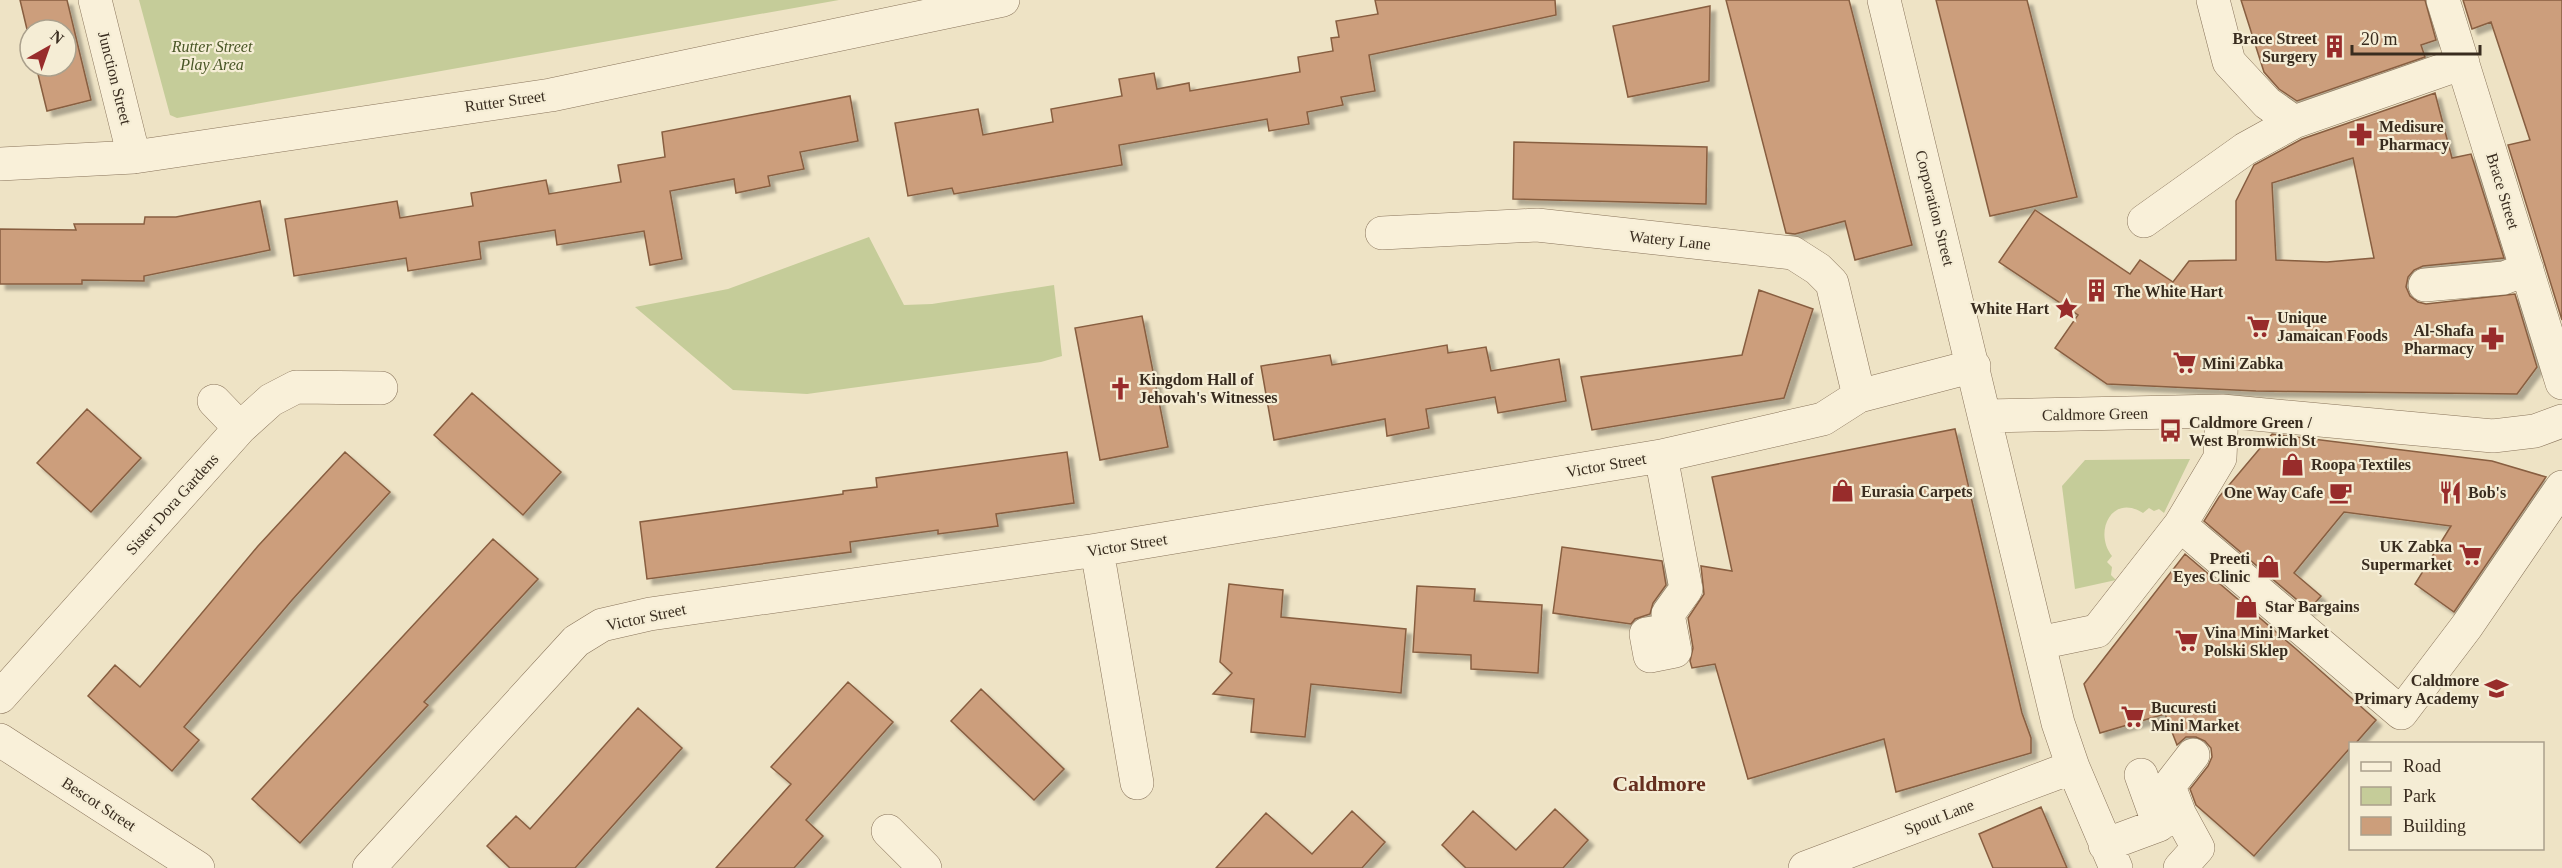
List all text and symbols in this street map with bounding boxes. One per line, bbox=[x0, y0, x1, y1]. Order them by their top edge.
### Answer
north arrow bbox=[18, 18, 78, 78]
scale bar bbox=[2352, 18, 2480, 56]
text: N bbox=[47, 27, 68, 47]
text: 20 m bbox=[2361, 29, 2398, 49]
street label: Junction Street bbox=[95, 30, 135, 127]
place label: Brace Street Surgery bbox=[2232, 30, 2318, 66]
building icon: Brace Street Surgery bbox=[2322, 34, 2348, 60]
park label: Rutter Street Play Area bbox=[171, 38, 253, 74]
street label: Rutter Street bbox=[464, 87, 547, 115]
place label: Medisure Pharmacy bbox=[2379, 118, 2449, 154]
pharmacy icon: Medisure Pharmacy bbox=[2348, 122, 2374, 148]
street label: Corporation Street bbox=[1911, 148, 1958, 268]
street label: Brace Street bbox=[2483, 151, 2523, 232]
street label: Watery Lane bbox=[1628, 227, 1712, 254]
building icon: The White Hart bbox=[2083, 278, 2109, 304]
place label: The White Hart bbox=[2114, 283, 2224, 300]
place icon: White Hart bbox=[2054, 295, 2080, 321]
place label: White Hart bbox=[1970, 300, 2050, 317]
place label: Unique Jamaican Foods bbox=[2277, 309, 2388, 344]
supermarket icon: Unique Jamaican Foods bbox=[2246, 313, 2272, 339]
place label: Al-Shafa Pharmacy bbox=[2404, 322, 2474, 358]
pharmacy icon: Al-Shafa Pharmacy bbox=[2479, 326, 2505, 352]
supermarket icon: Mini Zabka bbox=[2171, 350, 2197, 376]
place label: Mini Zabka bbox=[2202, 355, 2283, 372]
place label: Kingdom Hall of Jehovah's Witnesses bbox=[1139, 371, 1278, 406]
church icon: Kingdom Hall of Jehovah's Witnesses bbox=[1108, 375, 1134, 401]
street label: Caldmore Green bbox=[2042, 405, 2148, 423]
place label: Caldmore Green / West Bromwich St bbox=[2189, 414, 2316, 449]
bus stop icon: Caldmore Green / West Bromwich St bbox=[2158, 418, 2184, 444]
street label: Victor Street bbox=[1565, 449, 1648, 480]
street label: Sister Dora Gardens bbox=[122, 450, 222, 558]
shop icon: Roopa Textiles bbox=[2280, 451, 2306, 477]
place label: Roopa Textiles bbox=[2311, 456, 2411, 474]
shop icon: Eurasia Carpets bbox=[1830, 478, 1856, 504]
cafe icon: One Way Cafe bbox=[2328, 479, 2354, 505]
restaurant icon: Bob's bbox=[2437, 479, 2463, 505]
place label: Eurasia Carpets bbox=[1861, 483, 1973, 501]
place label: One Way Cafe bbox=[2224, 484, 2323, 502]
place label: Bob's bbox=[2468, 484, 2506, 501]
street label: Victor Street bbox=[1086, 530, 1169, 560]
place label: UK Zabka Supermarket bbox=[2361, 538, 2453, 574]
supermarket icon: UK Zabka Supermarket bbox=[2457, 542, 2483, 568]
place label: Preeti Eyes Clinic bbox=[2173, 550, 2251, 586]
shop icon: Preeti Eyes Clinic bbox=[2255, 554, 2281, 580]
shop icon: Star Bargains bbox=[2234, 593, 2260, 619]
place label: Star Bargains bbox=[2265, 598, 2359, 616]
street label: Victor Street bbox=[605, 600, 688, 634]
place label: Vina Mini Market Polski Sklep bbox=[2204, 624, 2329, 660]
supermarket icon: Vina Mini Market Polski Sklep bbox=[2173, 628, 2199, 654]
place label: Caldmore Primary Academy bbox=[2354, 672, 2479, 708]
school or university icon: Caldmore Primary Academy bbox=[2484, 676, 2510, 702]
place label: Bucuresti Mini Market bbox=[2151, 699, 2240, 734]
supermarket icon: Bucuresti Mini Market bbox=[2120, 703, 2146, 729]
legend bbox=[2349, 742, 2544, 850]
text: Road bbox=[2403, 756, 2441, 776]
district label: Caldmore bbox=[1612, 771, 1706, 796]
street label: Bescot Street bbox=[59, 774, 140, 835]
text: Park bbox=[2403, 786, 2436, 806]
street label: Spout Lane bbox=[1902, 796, 1977, 839]
text: Building bbox=[2403, 816, 2466, 836]

